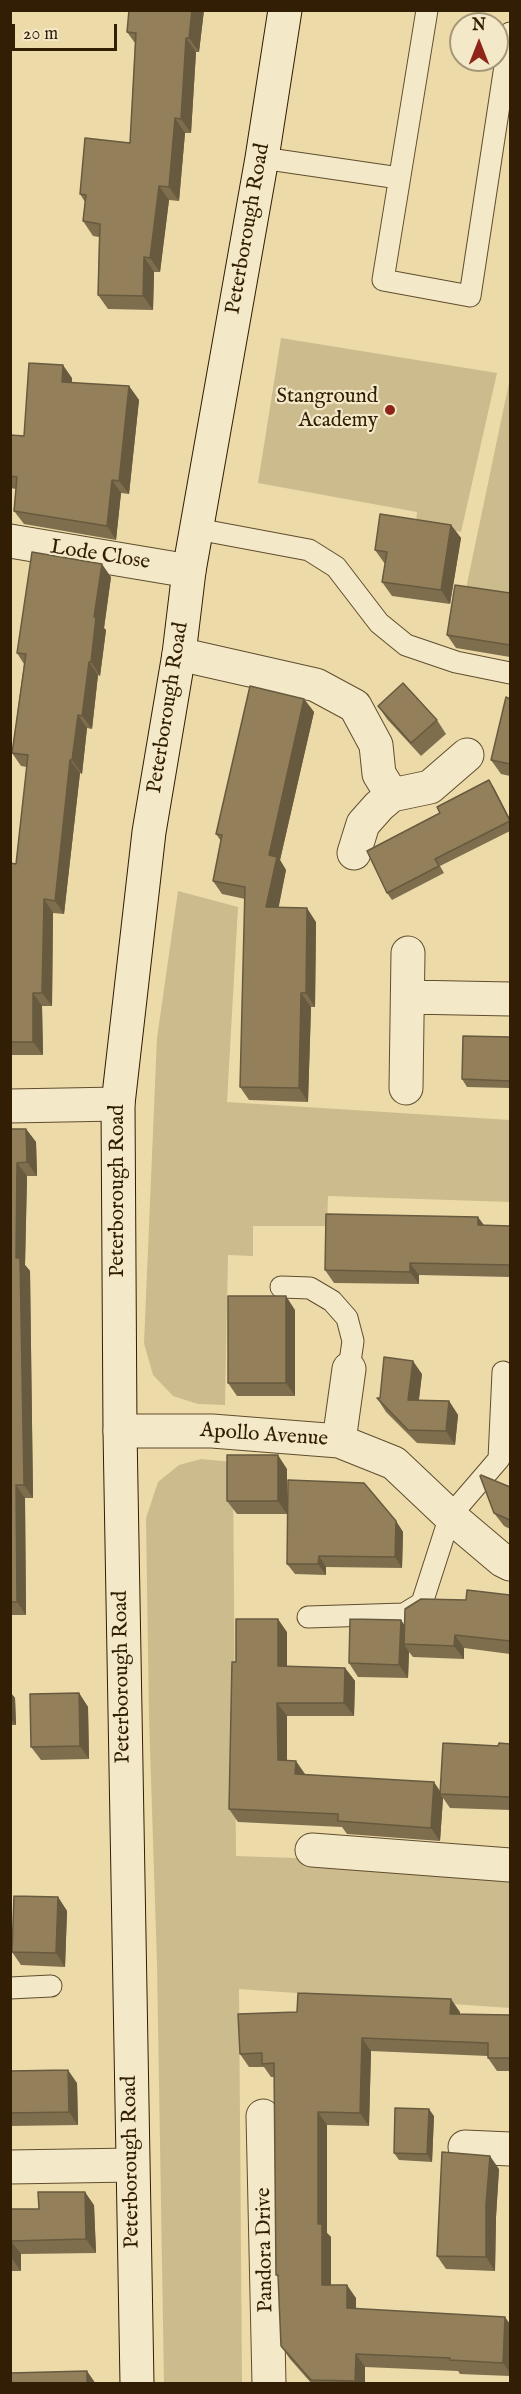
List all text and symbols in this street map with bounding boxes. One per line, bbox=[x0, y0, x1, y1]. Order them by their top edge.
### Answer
scale bar bbox=[15, 12, 120, 50]
north arrow bbox=[449, 12, 509, 72]
text: N bbox=[472, 16, 486, 36]
text: 20 m bbox=[23, 23, 58, 46]
street label: Peterborough Road bbox=[222, 142, 276, 316]
place label: Stanground Academy bbox=[276, 385, 378, 435]
marker: Stanground Academy bbox=[383, 403, 397, 417]
street label: Lode Close bbox=[48, 536, 152, 576]
street label: Peterborough Road bbox=[143, 621, 195, 795]
street label: Peterborough Road bbox=[106, 1104, 132, 1278]
street label: Apollo Avenue bbox=[199, 1419, 329, 1453]
street label: Peterborough Road bbox=[109, 1590, 137, 1764]
street label: Peterborough Road bbox=[118, 2075, 146, 2249]
street label: Pandora Drive bbox=[252, 2187, 280, 2313]

